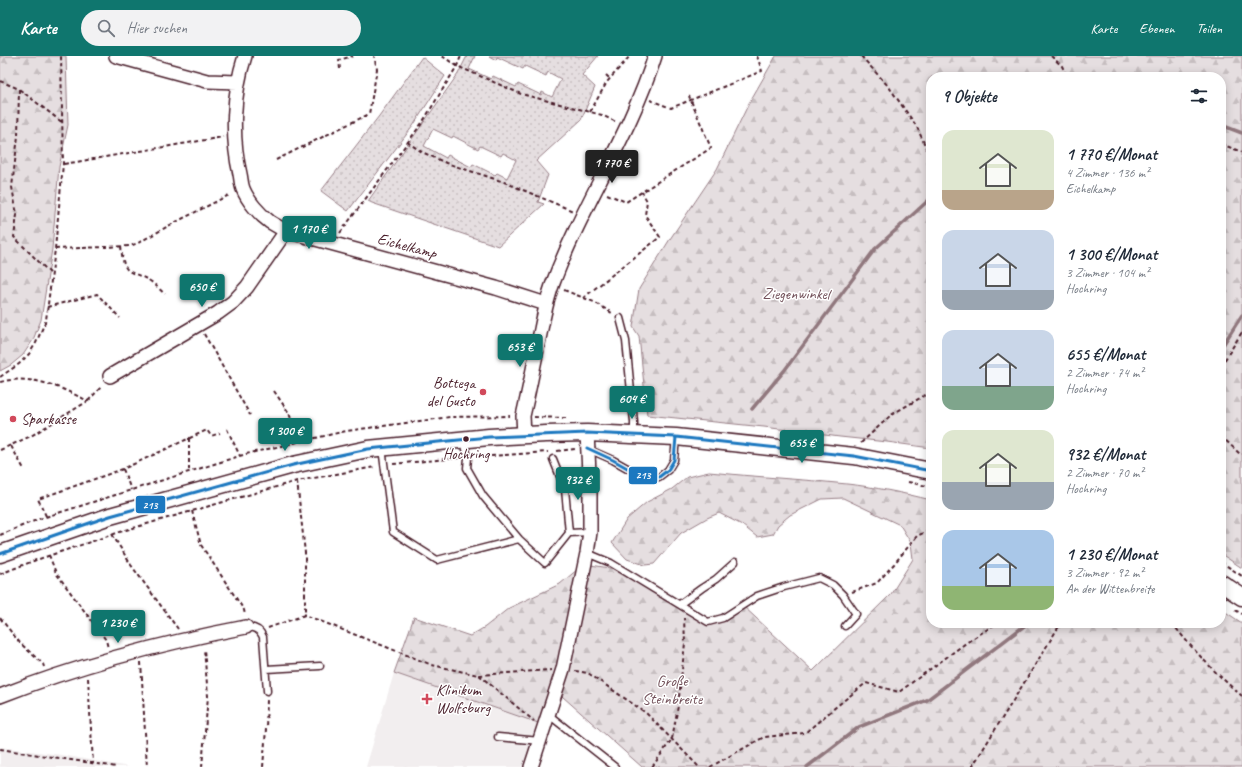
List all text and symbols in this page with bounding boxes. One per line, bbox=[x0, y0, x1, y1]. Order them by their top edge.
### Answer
search box bbox=[81, 10, 361, 46]
text: Karte bbox=[20, 16, 57, 40]
icon: search bbox=[95, 17, 117, 39]
text: Hier suchen bbox=[127, 19, 187, 38]
text: Karte bbox=[1090, 20, 1117, 37]
text: Ebenen bbox=[1139, 20, 1174, 37]
text: Teilen bbox=[1196, 20, 1222, 37]
icon: filters bbox=[1188, 85, 1210, 107]
text: 9 Objekte bbox=[942, 86, 997, 107]
text: 1 770 €/Monat bbox=[1066, 144, 1157, 165]
icon: home bbox=[974, 146, 1022, 194]
pin: 1 770 € bbox=[575, 150, 649, 184]
text: 1 770 € bbox=[594, 155, 630, 171]
text: 4 Zimmer · 136 m² bbox=[1066, 165, 1149, 181]
text: Eichelkamp bbox=[1066, 181, 1115, 197]
pin: 1 170 € bbox=[272, 216, 346, 250]
text: 1 170 € bbox=[291, 221, 327, 237]
street label: Eichelkamp bbox=[375, 229, 440, 264]
text: 1 300 €/Monat bbox=[1066, 244, 1157, 265]
icon: home bbox=[974, 246, 1022, 294]
text: 3 Zimmer · 104 m² bbox=[1066, 265, 1149, 281]
pin: 650 € bbox=[174, 274, 230, 308]
text: 650 € bbox=[189, 279, 215, 295]
text: Hochring bbox=[1066, 281, 1106, 297]
park label: Ziegenwinkel bbox=[763, 284, 833, 304]
pin: 653 € bbox=[492, 334, 548, 368]
text: 653 € bbox=[507, 339, 533, 355]
text: 655 €/Monat bbox=[1066, 344, 1145, 365]
icon: home bbox=[974, 346, 1022, 394]
text: 2 Zimmer · 74 m² bbox=[1066, 365, 1143, 381]
place label: Bottega del Gusto bbox=[427, 373, 476, 411]
text: Hochring bbox=[1066, 381, 1106, 397]
pin: 604 € bbox=[604, 386, 660, 420]
marker: Bottega del Gusto bbox=[478, 387, 488, 397]
text: 604 € bbox=[619, 391, 645, 407]
place label: Sparkasse bbox=[21, 409, 78, 429]
marker: Sparkasse bbox=[8, 414, 18, 424]
pin: 1 300 € bbox=[248, 418, 322, 452]
text: 1 300 € bbox=[267, 423, 303, 439]
pin: 655 € bbox=[774, 430, 830, 464]
marker: Hochring bbox=[461, 434, 471, 444]
text: 655 € bbox=[789, 435, 815, 451]
text: 932 €/Monat bbox=[1066, 444, 1145, 465]
place label: Hochring bbox=[443, 445, 491, 464]
icon: home bbox=[974, 446, 1022, 494]
text: 2 Zimmer · 70 m² bbox=[1066, 465, 1143, 481]
line badge: 213 bbox=[628, 466, 658, 485]
pin: 932 € bbox=[550, 467, 606, 501]
text: 213 bbox=[636, 468, 651, 482]
text: 932 € bbox=[565, 472, 591, 488]
text: Hochring bbox=[1066, 481, 1106, 497]
line badge: 213 bbox=[135, 495, 166, 514]
text: 213 bbox=[143, 498, 158, 512]
text: 1 230 €/Monat bbox=[1066, 544, 1157, 565]
icon: home bbox=[974, 546, 1022, 594]
text: 3 Zimmer · 92 m² bbox=[1066, 565, 1143, 581]
text: An der Wittenbreite bbox=[1066, 581, 1155, 597]
pin: 1 230 € bbox=[81, 610, 155, 644]
text: 1 230 € bbox=[100, 615, 136, 631]
park label: Große Steinbreite bbox=[642, 671, 704, 709]
place label: Klinikum Wolfsburg bbox=[436, 680, 492, 718]
marker: Klinikum Wolfsburg bbox=[421, 693, 433, 705]

